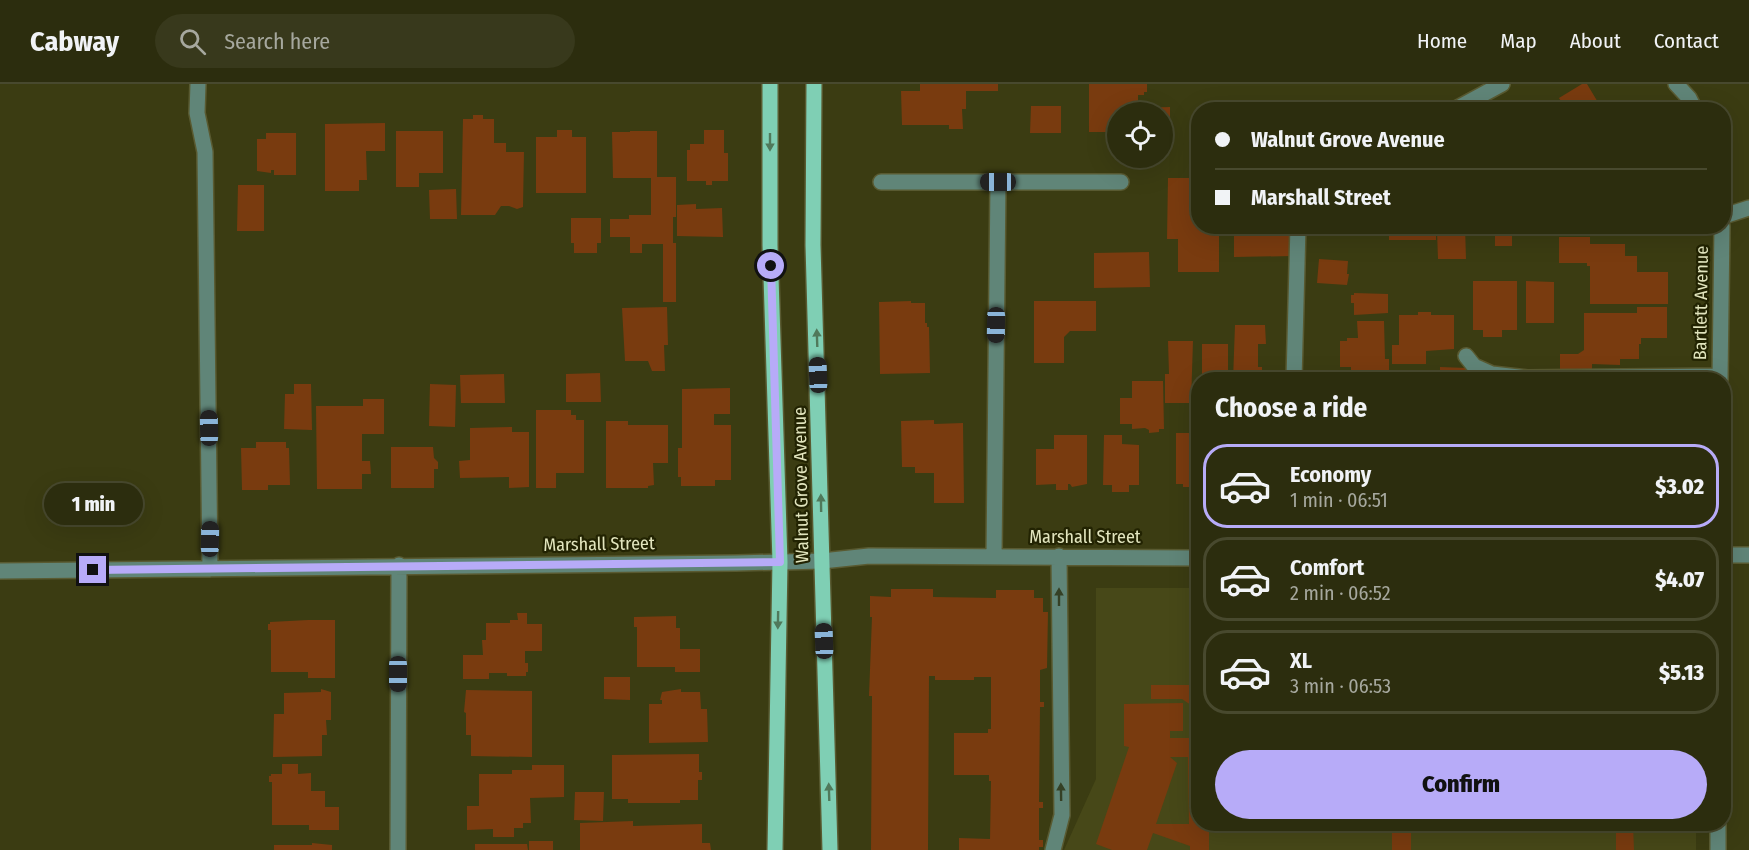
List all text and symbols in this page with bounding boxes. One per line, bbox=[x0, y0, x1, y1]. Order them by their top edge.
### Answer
search box bbox=[155, 14, 575, 68]
text: Cabway bbox=[30, 25, 119, 58]
icon: search bbox=[176, 25, 209, 58]
text: Search here bbox=[224, 28, 330, 55]
text: Home bbox=[1417, 28, 1467, 54]
text: Map bbox=[1500, 28, 1537, 54]
text: About bbox=[1570, 28, 1621, 54]
text: Contact bbox=[1654, 28, 1719, 54]
map controls bbox=[1107, 102, 1173, 168]
button: locate bbox=[1107, 102, 1173, 168]
text: Walnut Grove Avenue bbox=[1251, 126, 1445, 153]
one-way arrow bbox=[765, 133, 775, 152]
car bbox=[980, 173, 1016, 191]
text: Marshall Street bbox=[1251, 184, 1391, 211]
street label: Bartlett Avenue bbox=[1689, 246, 1713, 360]
route start bbox=[757, 252, 784, 279]
car bbox=[987, 307, 1005, 343]
one-way arrow bbox=[812, 329, 821, 348]
car bbox=[808, 357, 828, 393]
text: Choose a ride bbox=[1215, 392, 1367, 424]
street label: Walnut Grove Avenue bbox=[789, 407, 813, 563]
car bbox=[200, 410, 218, 446]
icon: car bbox=[1218, 459, 1272, 513]
text: Economy bbox=[1290, 461, 1371, 488]
text: $3.02 bbox=[1655, 473, 1704, 500]
callout: 1 min bbox=[44, 483, 142, 525]
text: 1 min · 06:51 bbox=[1290, 488, 1388, 512]
text: 1 min bbox=[72, 492, 115, 516]
one-way arrow bbox=[816, 493, 826, 512]
car bbox=[201, 521, 219, 557]
street label: Marshall Street bbox=[1029, 526, 1141, 548]
street label: Marshall Street bbox=[543, 532, 655, 556]
icon: car bbox=[1218, 552, 1272, 606]
text: Comfort bbox=[1290, 554, 1364, 581]
route end bbox=[79, 556, 106, 583]
text: $4.07 bbox=[1655, 566, 1704, 593]
text: 2 min · 06:52 bbox=[1290, 581, 1391, 605]
one-way arrow bbox=[1054, 588, 1064, 607]
one-way arrow bbox=[773, 611, 783, 630]
car bbox=[814, 623, 834, 659]
icon: car bbox=[1218, 645, 1272, 699]
text: XL bbox=[1290, 647, 1312, 674]
car bbox=[389, 656, 407, 692]
text: $5.13 bbox=[1659, 659, 1704, 686]
text: 3 min · 06:53 bbox=[1290, 674, 1391, 698]
button: Confirm bbox=[1215, 750, 1707, 819]
one-way arrow bbox=[824, 782, 833, 801]
one-way arrow bbox=[1056, 783, 1066, 802]

